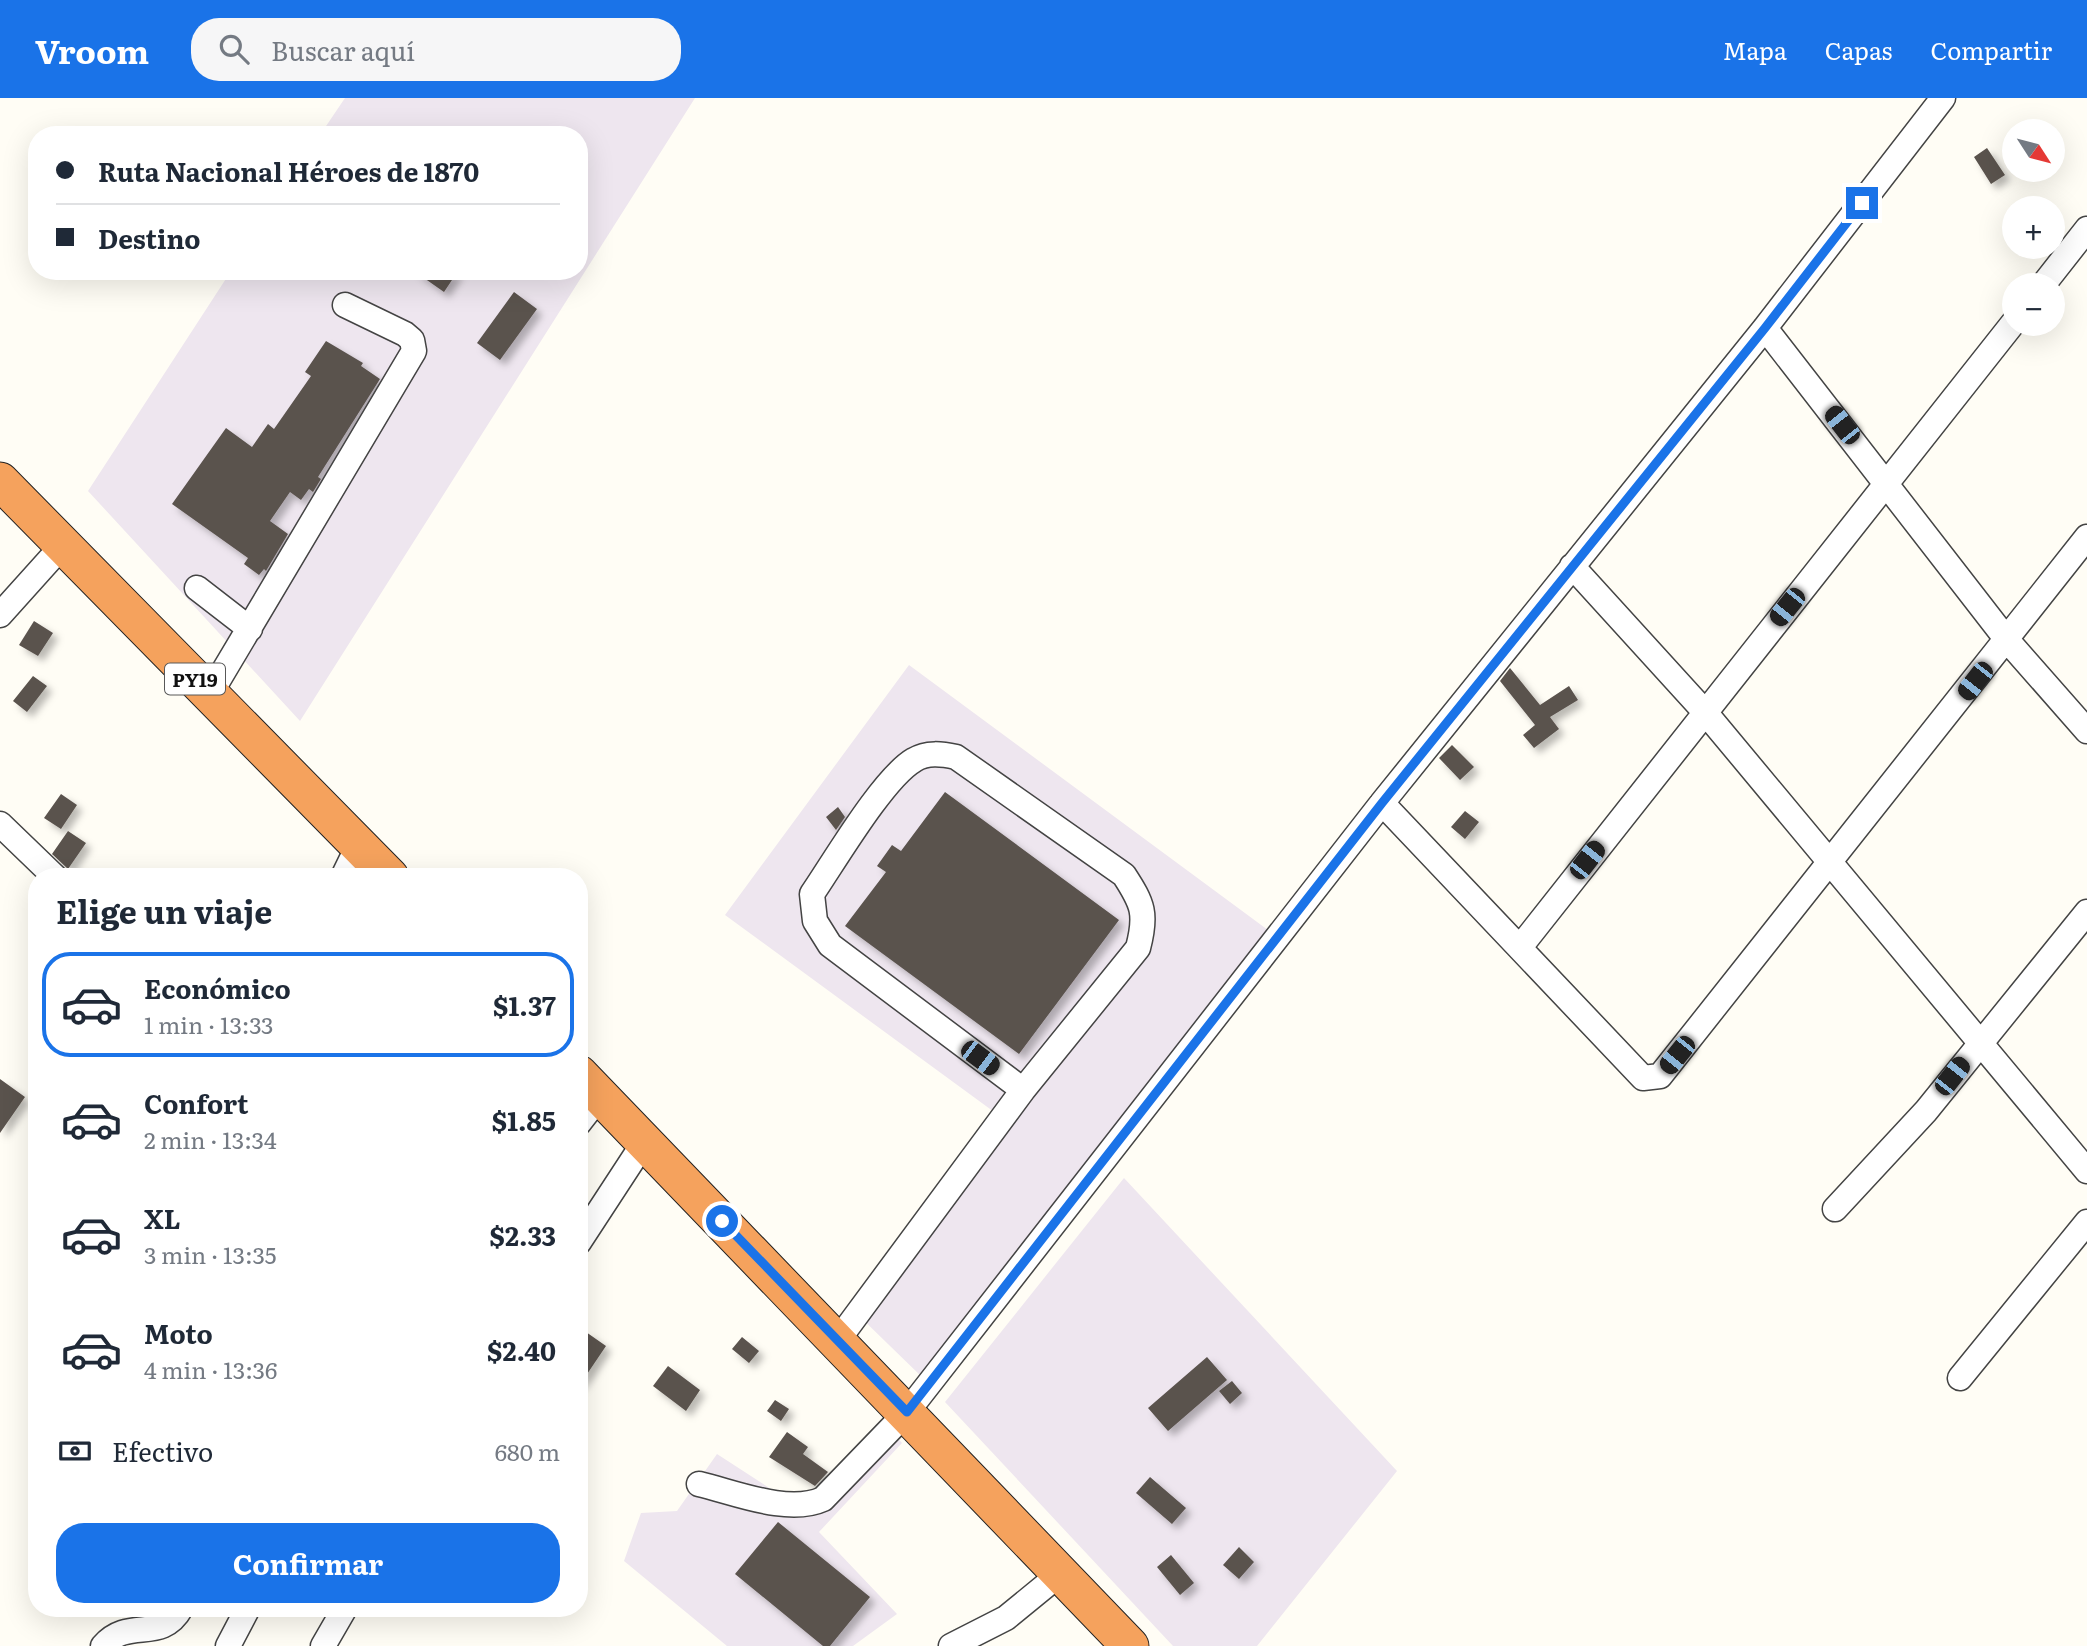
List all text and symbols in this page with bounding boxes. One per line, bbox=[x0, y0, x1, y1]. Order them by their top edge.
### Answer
search box bbox=[191, 18, 681, 81]
text: Vroom bbox=[35, 25, 149, 74]
icon: search bbox=[215, 30, 253, 68]
text: Buscar aquí bbox=[271, 30, 415, 69]
text: Mapa bbox=[1723, 32, 1787, 67]
text: Capas bbox=[1825, 32, 1892, 67]
text: Compartir bbox=[1930, 32, 2052, 67]
north arrow bbox=[2002, 119, 2065, 182]
map controls bbox=[2002, 119, 2065, 336]
text: Ruta Nacional Héroes de 1870 bbox=[98, 151, 479, 190]
route end bbox=[1846, 187, 1878, 219]
button: + bbox=[2002, 196, 2065, 259]
text: Destino bbox=[98, 218, 201, 257]
button: − bbox=[2002, 273, 2065, 336]
car bbox=[1821, 402, 1864, 448]
car bbox=[1766, 584, 1809, 630]
car bbox=[1954, 658, 1997, 704]
road number: PY19 bbox=[165, 664, 225, 694]
car bbox=[1566, 837, 1609, 883]
text: Elige un viaje bbox=[56, 886, 272, 934]
text: Económico bbox=[144, 968, 291, 1007]
icon: car bbox=[60, 973, 123, 1036]
text: $1.37 bbox=[493, 985, 556, 1024]
text: 1 min · 13:33 bbox=[144, 1007, 274, 1041]
car bbox=[1656, 1032, 1699, 1078]
car bbox=[957, 1037, 1004, 1079]
car bbox=[1931, 1053, 1974, 1099]
text: Confort bbox=[144, 1083, 248, 1122]
icon: car bbox=[60, 1088, 123, 1151]
text: $1.85 bbox=[492, 1100, 556, 1139]
text: 2 min · 13:34 bbox=[144, 1122, 277, 1156]
text: XL bbox=[144, 1198, 181, 1237]
icon: car bbox=[60, 1203, 123, 1266]
route start bbox=[706, 1205, 738, 1237]
text: $2.33 bbox=[490, 1215, 556, 1254]
text: 3 min · 13:35 bbox=[144, 1237, 276, 1271]
text: Moto bbox=[144, 1313, 213, 1352]
icon: car bbox=[60, 1318, 123, 1381]
text: $2.40 bbox=[487, 1330, 556, 1369]
text: 4 min · 13:36 bbox=[144, 1352, 277, 1386]
text: Efectivo bbox=[112, 1431, 213, 1470]
icon: cash bbox=[56, 1432, 94, 1470]
text: 680 m bbox=[495, 1434, 560, 1468]
button: Confirmar bbox=[56, 1523, 560, 1603]

